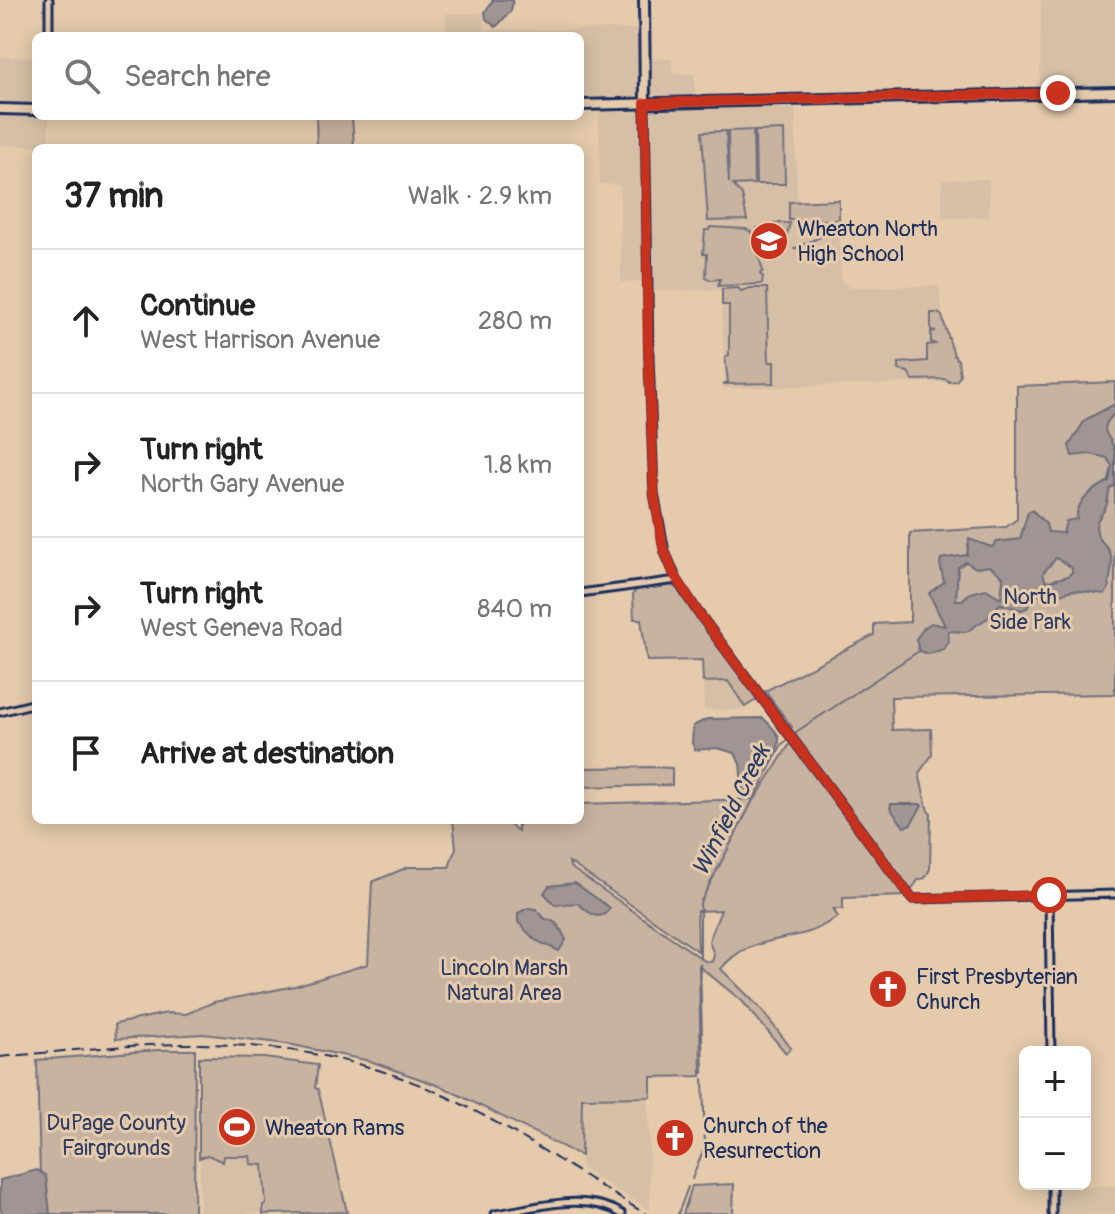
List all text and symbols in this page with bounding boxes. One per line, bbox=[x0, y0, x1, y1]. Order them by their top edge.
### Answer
search box bbox=[32, 32, 584, 120]
icon: search bbox=[60, 54, 104, 98]
text: Search here bbox=[124, 58, 271, 95]
route end bbox=[1040, 75, 1076, 111]
text: 37 min bbox=[64, 175, 163, 218]
text: Walk · 2.9 km bbox=[408, 180, 552, 212]
place label: Wheaton North High School bbox=[797, 215, 938, 268]
school or university icon: Wheaton North High School bbox=[748, 220, 790, 262]
text: Continue bbox=[140, 287, 255, 324]
icon: ahead bbox=[64, 299, 108, 343]
text: 280 m bbox=[478, 305, 552, 337]
text: West Harrison Avenue bbox=[140, 324, 380, 356]
text: Turn right bbox=[140, 431, 263, 468]
icon: right bbox=[64, 443, 108, 487]
text: 1.8 km bbox=[483, 449, 552, 481]
text: North Gary Avenue bbox=[140, 468, 344, 500]
text: Turn right bbox=[140, 575, 263, 612]
park label: North Side Park bbox=[989, 583, 1071, 636]
icon: right bbox=[64, 587, 108, 631]
text: 840 m bbox=[477, 593, 552, 625]
text: West Geneva Road bbox=[140, 612, 343, 644]
icon: arrive bbox=[64, 731, 108, 775]
text: Arrive at destination bbox=[140, 735, 394, 772]
water label: Winfield Creek bbox=[686, 738, 778, 881]
route start bbox=[1031, 877, 1067, 913]
park label: Lincoln Marsh Natural Area bbox=[440, 954, 568, 1007]
place label: First Presbyterian Church bbox=[916, 963, 1078, 1016]
church icon: First Presbyterian Church bbox=[867, 968, 909, 1010]
map controls bbox=[1019, 1046, 1091, 1190]
button: + bbox=[1019, 1046, 1091, 1118]
sports icon: Wheaton Rams bbox=[216, 1106, 258, 1148]
park label: DuPage County Fairgrounds bbox=[46, 1109, 186, 1162]
place label: Church of the Resurrection bbox=[703, 1112, 828, 1165]
place label: Wheaton Rams bbox=[265, 1114, 404, 1142]
church icon: Church of the Resurrection bbox=[654, 1117, 696, 1159]
button: − bbox=[1019, 1118, 1091, 1190]

